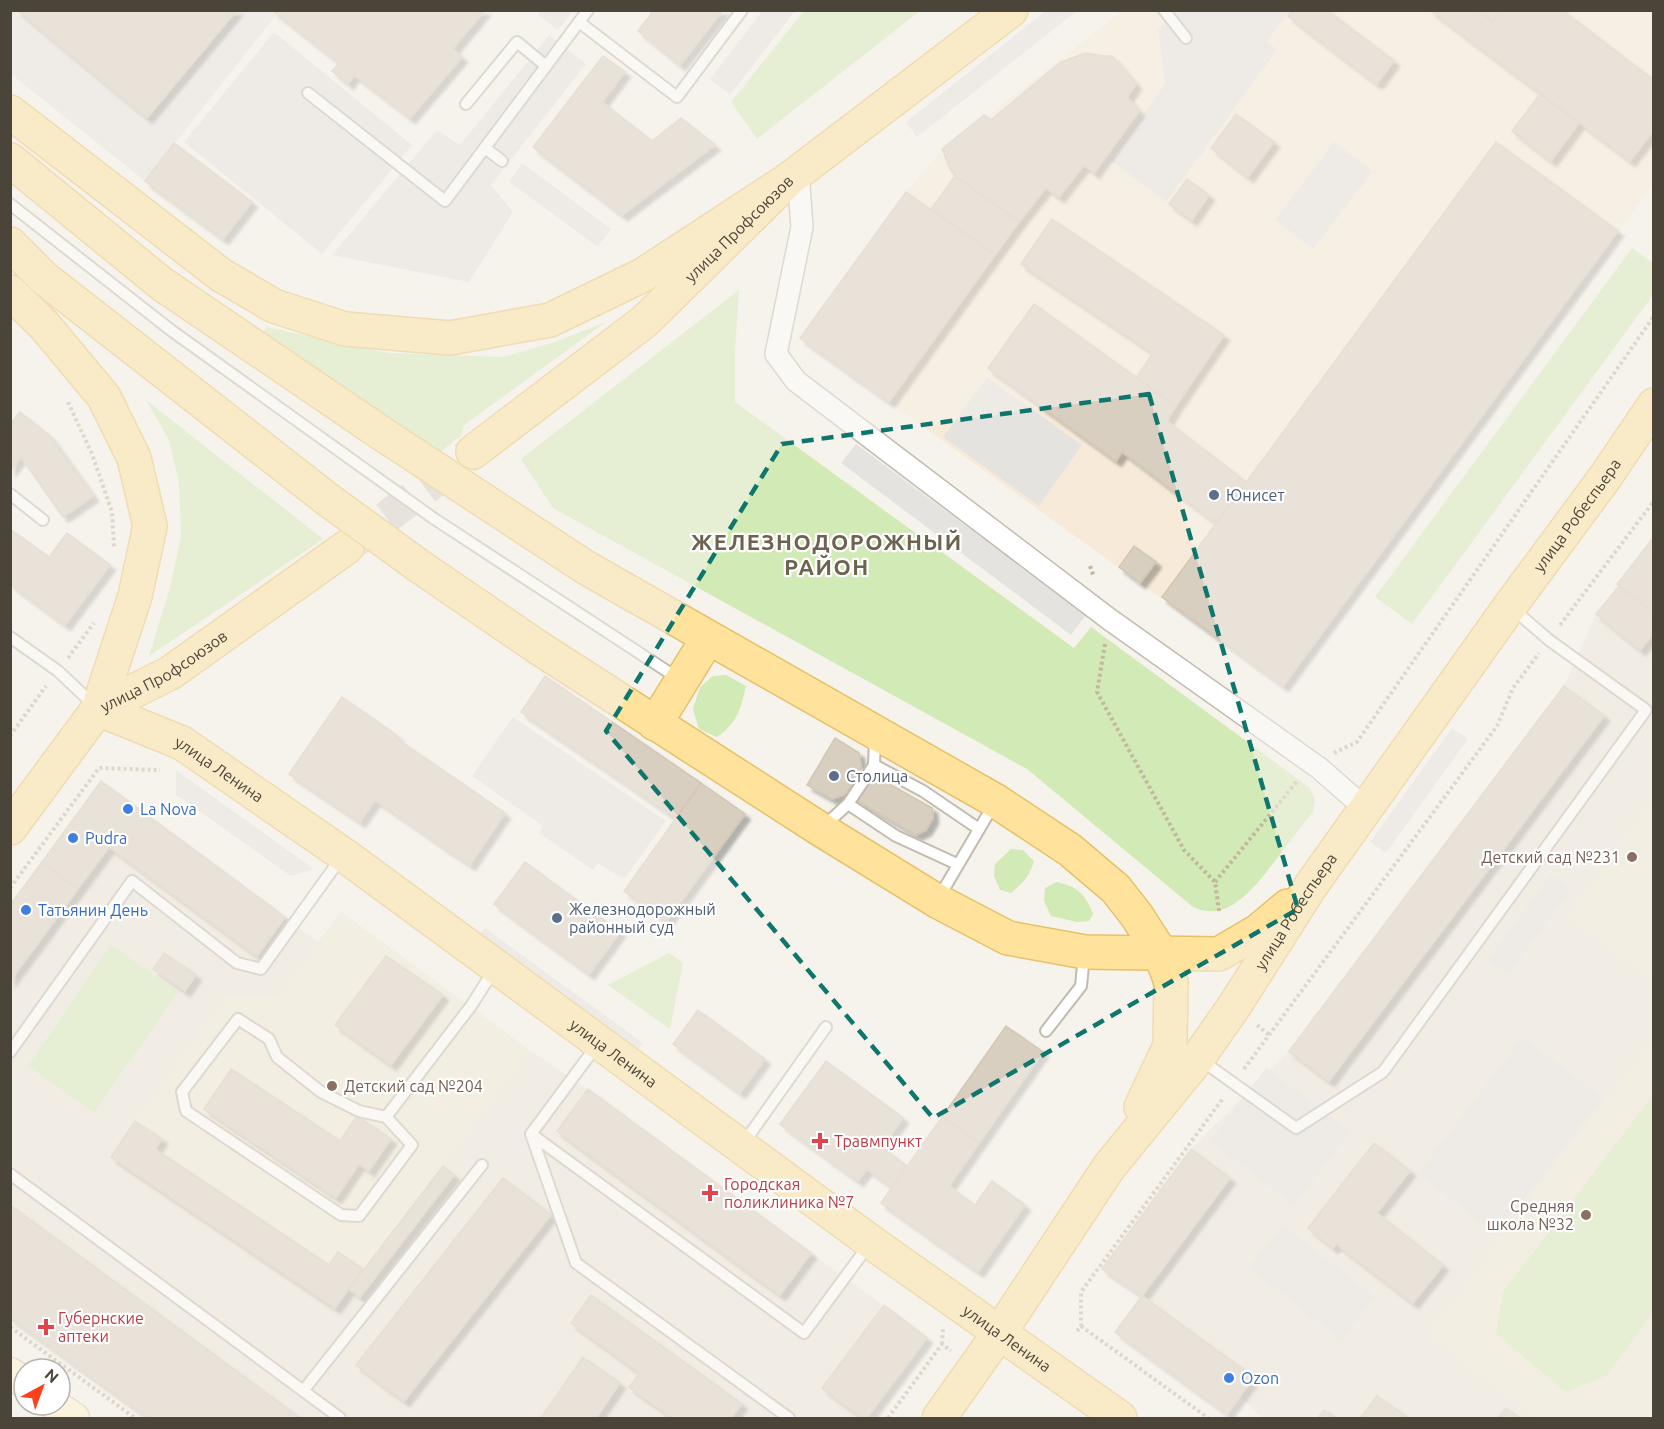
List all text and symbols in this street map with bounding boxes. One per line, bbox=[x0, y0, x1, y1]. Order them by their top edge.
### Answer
street label: улица Профсоюзов bbox=[681, 171, 797, 286]
street label: улица Робеспьера bbox=[1529, 455, 1624, 575]
place label: Юнисет bbox=[1226, 486, 1285, 504]
marker: Юнисет bbox=[1207, 488, 1221, 502]
district label: ЖЕЛЕЗНОДОРОЖНЫЙ РАЙОН bbox=[691, 529, 963, 579]
street label: улица Профсоюзов bbox=[97, 626, 230, 715]
street label: улица Ленина bbox=[173, 732, 267, 806]
place label: Столица bbox=[846, 767, 908, 785]
marker: Столица bbox=[827, 769, 841, 783]
place label: La Nova bbox=[140, 800, 197, 818]
marker: La Nova bbox=[121, 802, 135, 816]
place label: Pudra bbox=[85, 829, 127, 847]
marker: Pudra bbox=[66, 831, 80, 845]
place label: Детский сад №231 bbox=[1481, 848, 1620, 866]
street label: улица Робеспьера bbox=[1251, 850, 1340, 973]
marker: Детский сад №231 bbox=[1625, 850, 1639, 864]
place label: Железнодорожный районный суд bbox=[569, 900, 716, 936]
place label: Татьянин День bbox=[38, 901, 148, 919]
marker: Татьянин День bbox=[19, 903, 33, 917]
marker: Железнодорожный районный суд bbox=[550, 911, 564, 925]
street label: улица Ленина bbox=[566, 1015, 661, 1091]
place label: Детский сад №204 bbox=[344, 1077, 483, 1095]
marker: Детский сад №204 bbox=[325, 1079, 339, 1093]
marker: Травмпункт bbox=[811, 1132, 829, 1150]
place label: Травмпункт bbox=[834, 1132, 922, 1150]
place label: Городская поликлиника №7 bbox=[724, 1175, 854, 1211]
marker: Городская поликлиника №7 bbox=[701, 1184, 719, 1202]
place label: Средняя школа №32 bbox=[1487, 1197, 1574, 1233]
marker: Средняя школа №32 bbox=[1579, 1208, 1593, 1222]
street label: улица Ленина bbox=[959, 1301, 1055, 1375]
place label: Губернские аптеки bbox=[58, 1309, 144, 1345]
marker: Губернские аптеки bbox=[39, 1320, 53, 1334]
north arrow bbox=[12, 1357, 72, 1417]
text: N bbox=[41, 1365, 62, 1386]
place label: Ozon bbox=[1241, 1369, 1279, 1387]
marker: Ozon bbox=[1222, 1371, 1236, 1385]

